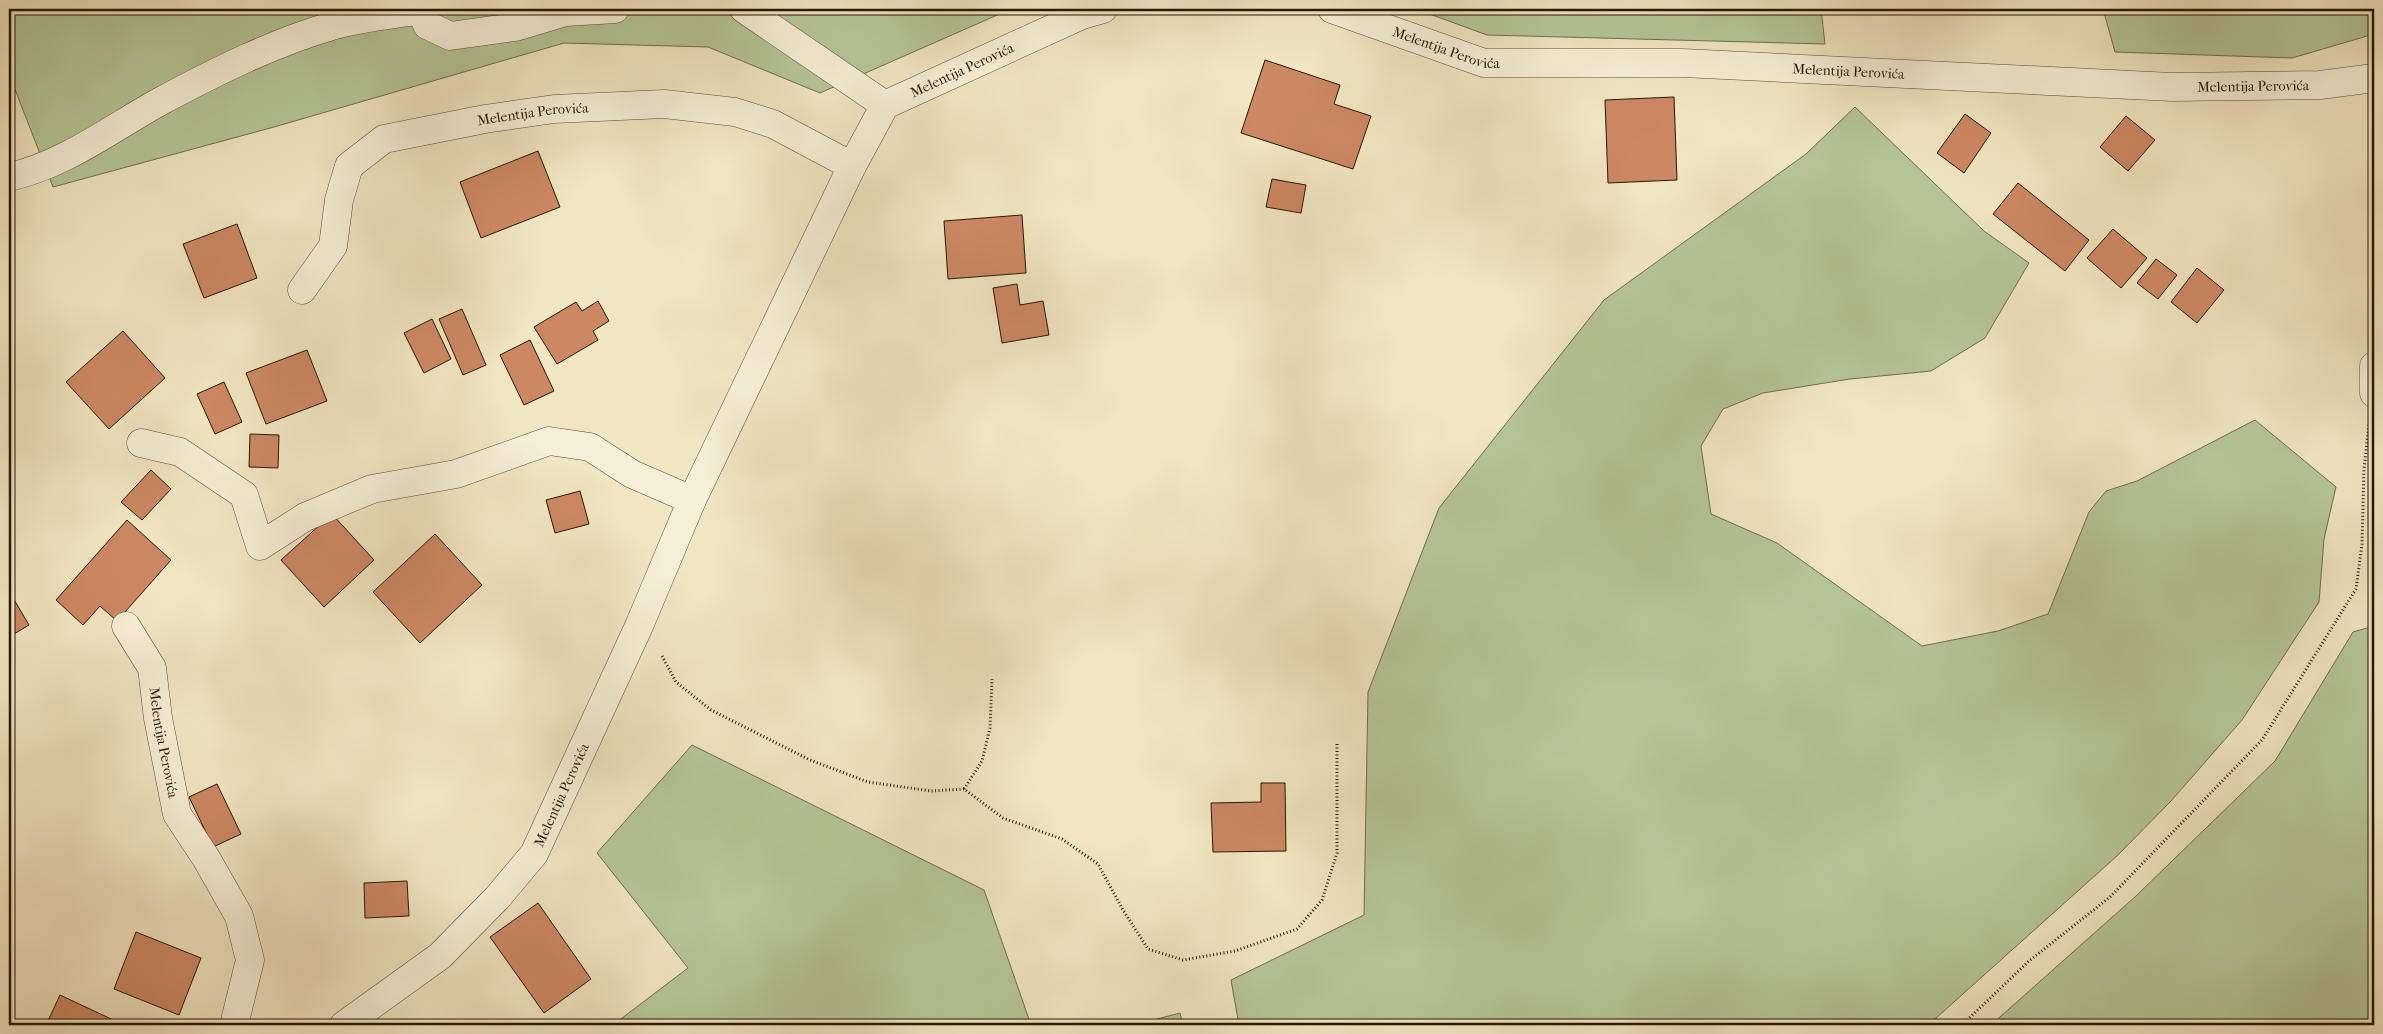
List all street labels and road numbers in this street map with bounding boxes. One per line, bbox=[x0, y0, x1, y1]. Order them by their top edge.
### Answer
street label: Melentija Perovića bbox=[1390, 23, 1500, 72]
street label: Melentija Perovića bbox=[908, 39, 1017, 101]
street label: Melentija Perovića bbox=[1792, 60, 1905, 83]
street label: Melentija Perovića bbox=[2197, 77, 2310, 96]
street label: Melentija Perovića bbox=[476, 99, 589, 129]
street label: Melentija Perovića bbox=[145, 687, 182, 800]
street label: Melentija Perovića bbox=[530, 740, 593, 850]

